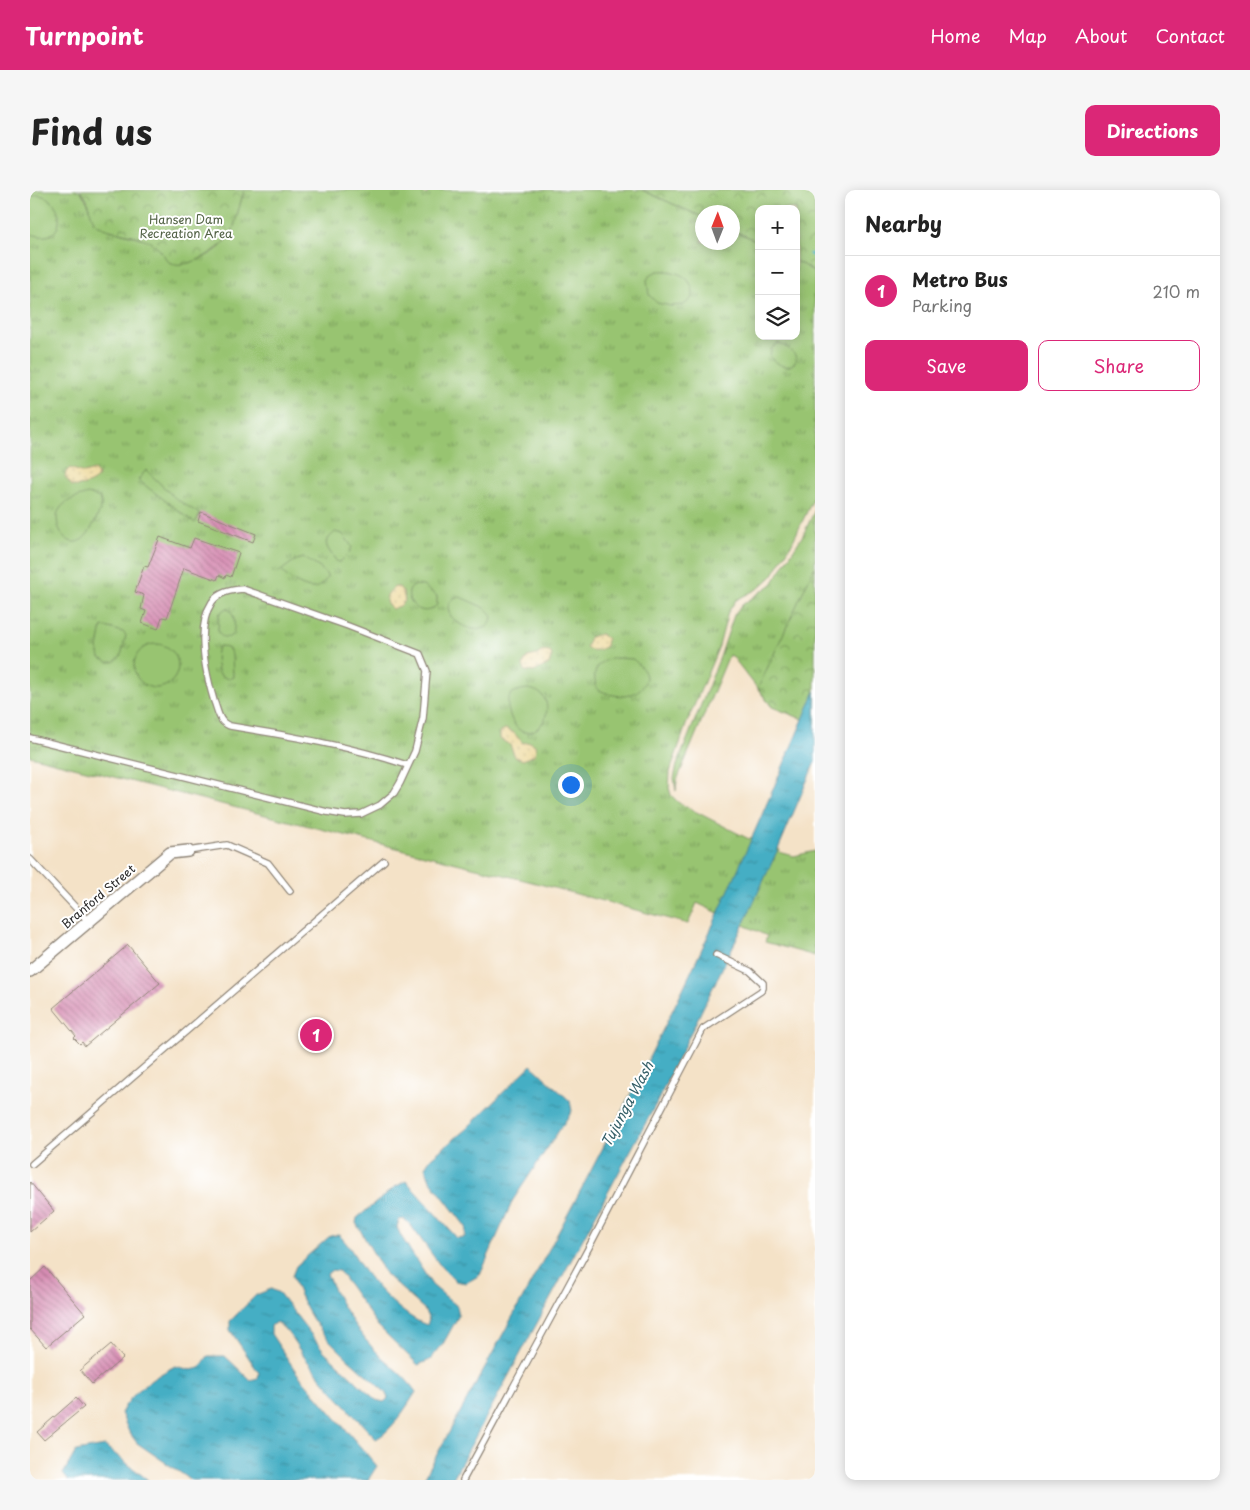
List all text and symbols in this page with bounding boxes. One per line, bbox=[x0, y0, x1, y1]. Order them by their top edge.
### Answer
text: Turnpoint bbox=[25, 17, 144, 53]
text: Home bbox=[930, 22, 980, 49]
text: Map bbox=[1008, 22, 1047, 49]
text: About bbox=[1075, 22, 1127, 49]
text: Contact bbox=[1155, 22, 1225, 49]
text: Find us bbox=[30, 104, 152, 157]
button: Directions bbox=[1085, 105, 1220, 156]
north arrow bbox=[695, 205, 740, 250]
map controls bbox=[755, 205, 800, 340]
button: + bbox=[755, 205, 800, 250]
text: Nearby bbox=[865, 207, 942, 239]
park label: Hansen Dam Recreation Area bbox=[139, 210, 233, 242]
button: − bbox=[755, 250, 800, 295]
text: Metro Bus bbox=[912, 265, 1008, 293]
text: 1 bbox=[877, 279, 885, 303]
text: 210 m bbox=[1152, 279, 1200, 303]
text: Parking bbox=[912, 293, 972, 317]
button: layers bbox=[755, 295, 800, 340]
button: Save bbox=[865, 340, 1028, 391]
button: Share bbox=[1038, 340, 1200, 391]
your location bbox=[558, 772, 584, 798]
street label: Branford Street bbox=[57, 860, 139, 932]
pin: 1 bbox=[300, 1016, 332, 1054]
water label: Tujunga Wash bbox=[596, 1057, 659, 1150]

